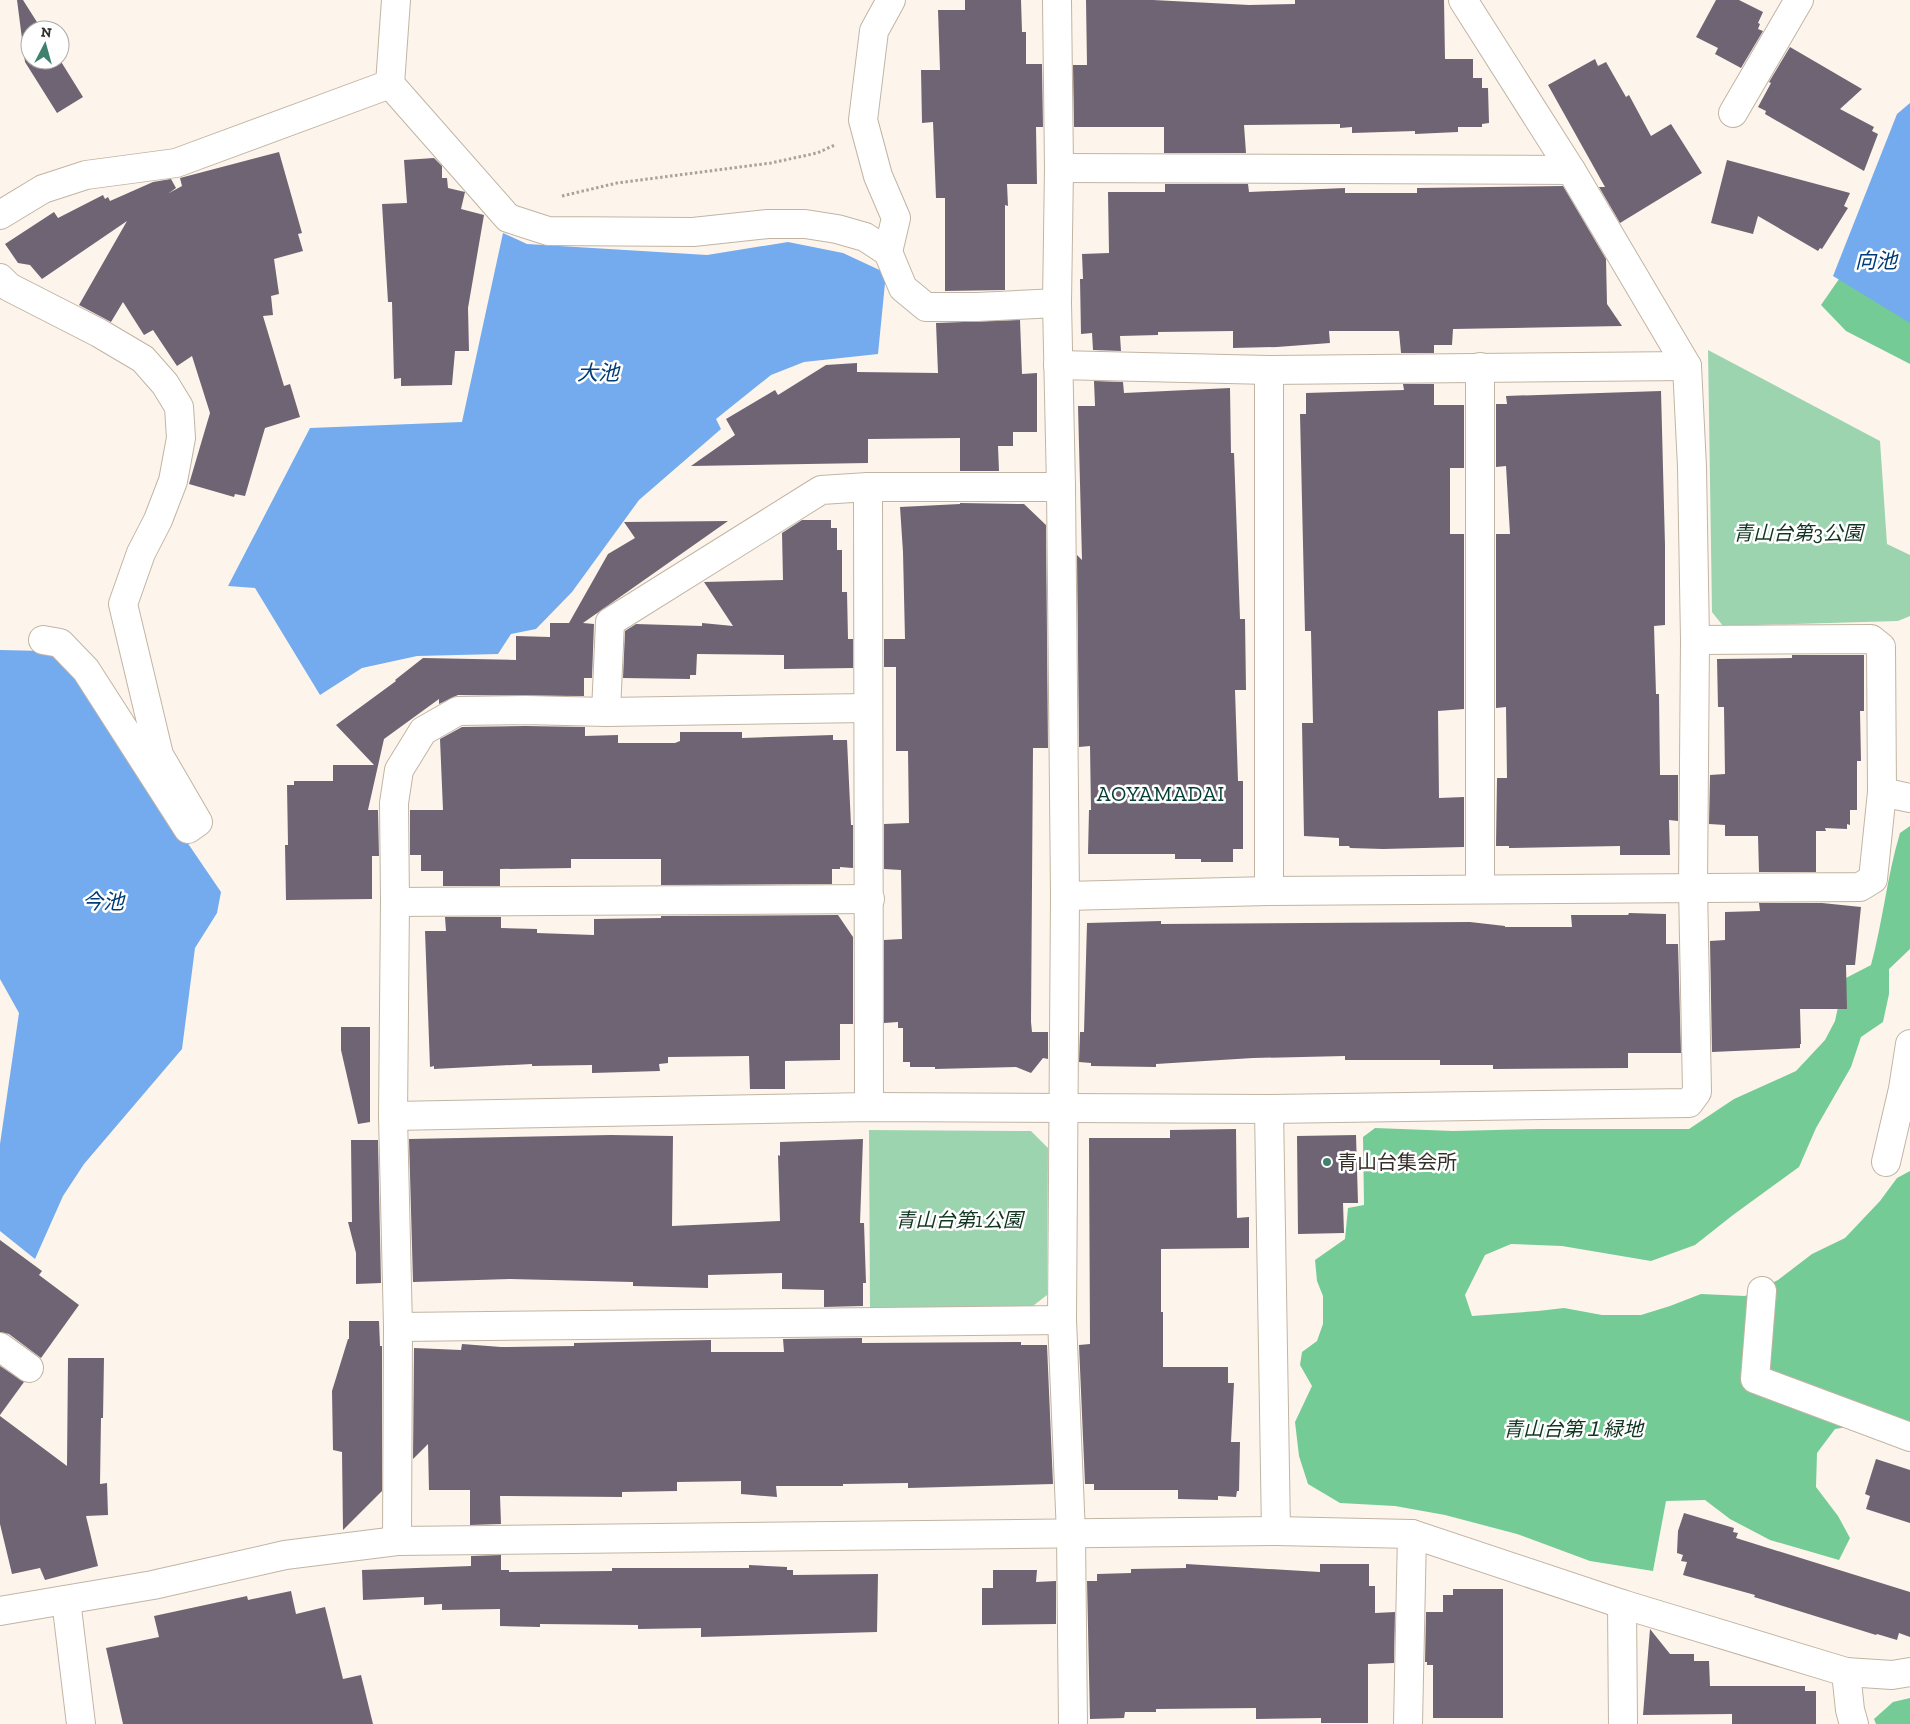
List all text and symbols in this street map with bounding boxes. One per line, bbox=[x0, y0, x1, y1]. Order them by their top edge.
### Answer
north arrow bbox=[20, 20, 70, 70]
text: N bbox=[40, 24, 53, 42]
water label: 向池 bbox=[1855, 248, 1899, 273]
water label: 大池 bbox=[577, 360, 621, 385]
park label: 青山台第3公園 bbox=[1733, 521, 1866, 545]
district label: AOYAMADAI bbox=[1097, 781, 1225, 806]
water label: 今池 bbox=[82, 889, 126, 914]
place label: 青山台集会所 bbox=[1337, 1150, 1457, 1174]
marker: 青山台集会所 bbox=[1321, 1156, 1333, 1168]
park label: 青山台第1公園 bbox=[895, 1208, 1026, 1232]
park label: 青山台第１緑地 bbox=[1503, 1417, 1645, 1441]

